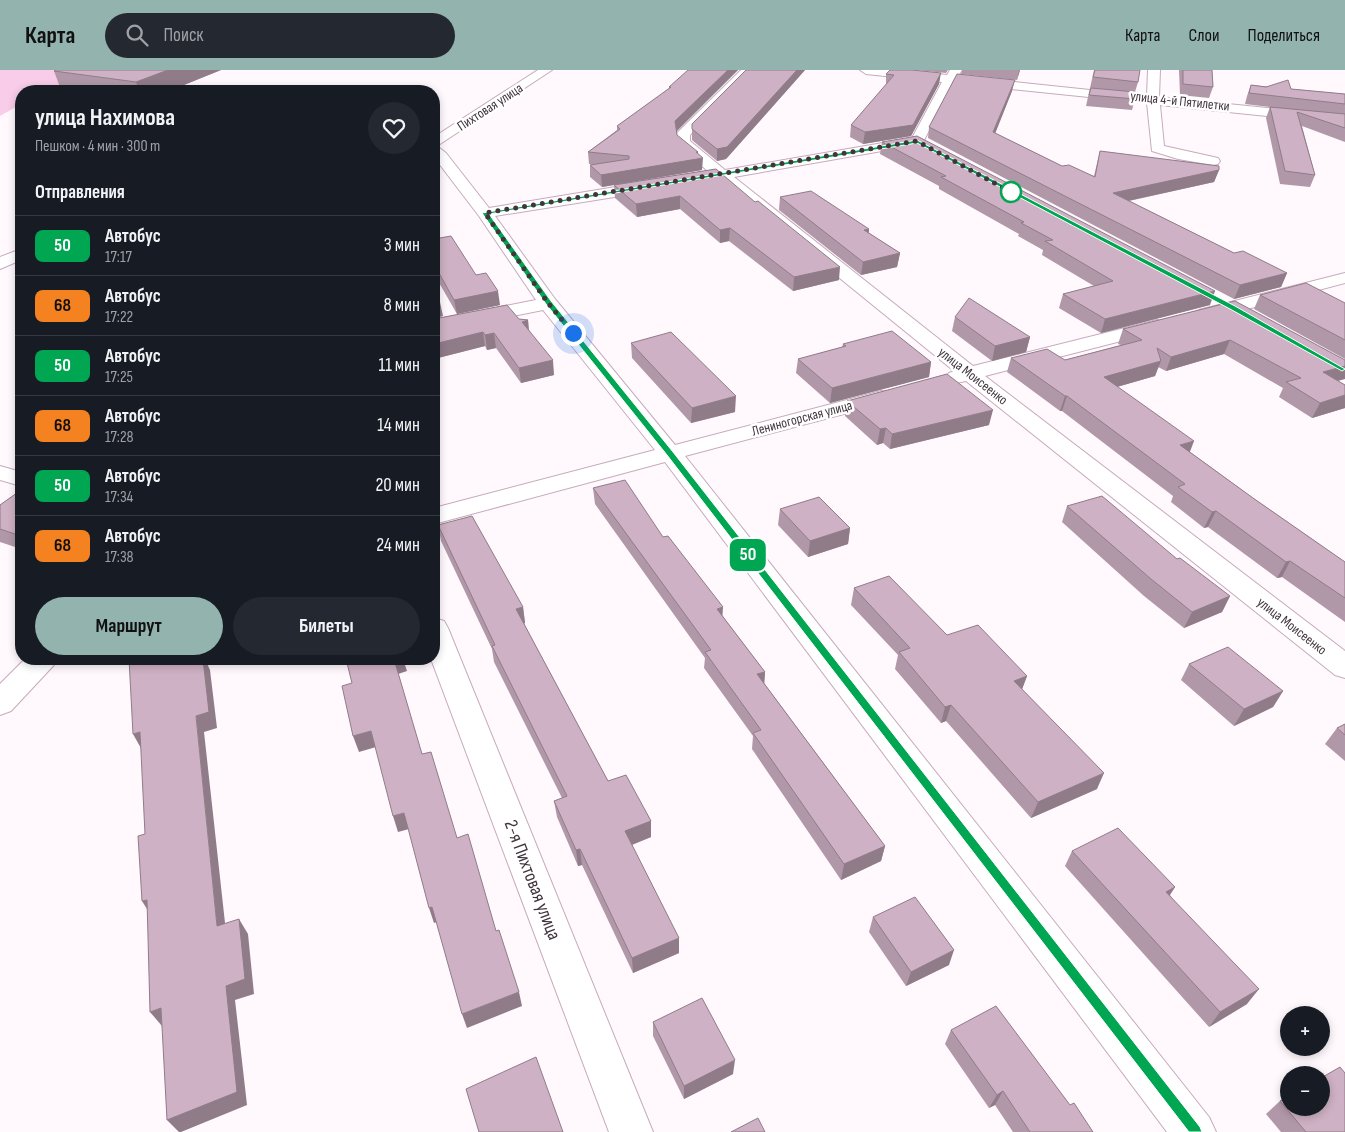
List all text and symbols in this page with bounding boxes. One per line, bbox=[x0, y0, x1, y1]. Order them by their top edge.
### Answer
search box bbox=[105, 13, 455, 58]
text: Карта bbox=[25, 21, 75, 50]
icon: search bbox=[123, 21, 151, 49]
text: Поиск bbox=[163, 24, 204, 47]
text: Карта bbox=[1125, 25, 1161, 46]
text: Слои bbox=[1189, 25, 1220, 46]
text: Поделиться bbox=[1248, 25, 1320, 46]
street label: Пихтовая улица bbox=[454, 79, 526, 135]
street label: улица 4-й Пятилетки bbox=[1130, 87, 1230, 115]
button: heart bbox=[368, 102, 420, 154]
text: улица Нахимова bbox=[35, 103, 175, 132]
text: Пешком · 4 мин · 300 m bbox=[35, 137, 160, 156]
text: Отправления bbox=[35, 181, 125, 204]
unlabelled marker bbox=[1000, 181, 1022, 203]
text: Автобус bbox=[105, 225, 161, 248]
text: 3 мин bbox=[384, 234, 420, 257]
text: 50 bbox=[54, 235, 71, 256]
text: 17:17 bbox=[105, 248, 132, 267]
text: Автобус bbox=[105, 285, 161, 308]
text: 8 мин bbox=[384, 294, 420, 317]
text: 68 bbox=[54, 295, 71, 316]
text: 17:22 bbox=[105, 308, 133, 327]
your location bbox=[561, 321, 586, 346]
street label: улица Моисеенко bbox=[935, 344, 1011, 409]
text: Автобус bbox=[105, 345, 161, 368]
text: 11 мин bbox=[379, 354, 420, 377]
text: 50 bbox=[54, 355, 71, 376]
text: 17:25 bbox=[105, 368, 133, 387]
street label: Лениногорская улица bbox=[750, 396, 854, 440]
text: Автобус bbox=[105, 405, 161, 428]
text: 14 мин bbox=[377, 414, 420, 437]
text: 68 bbox=[54, 415, 71, 436]
text: 17:28 bbox=[105, 428, 133, 447]
text: Автобус bbox=[105, 465, 161, 488]
text: 20 мин bbox=[376, 474, 420, 497]
text: 50 bbox=[54, 475, 71, 496]
text: 17:34 bbox=[105, 488, 133, 507]
text: Автобус bbox=[105, 525, 161, 548]
text: 24 мин bbox=[376, 534, 420, 557]
text: 68 bbox=[54, 535, 71, 556]
line badge: 50 bbox=[726, 539, 770, 571]
text: 50 bbox=[740, 544, 756, 565]
text: 17:38 bbox=[105, 548, 134, 567]
street label: улица Моисеенко bbox=[1254, 594, 1330, 659]
button: Маршрут bbox=[35, 597, 223, 655]
button: Билеты bbox=[233, 597, 420, 655]
street label: 2-я Пихтовая улица bbox=[499, 817, 565, 943]
map controls bbox=[1280, 1006, 1330, 1116]
button: + bbox=[1280, 1006, 1330, 1056]
button: − bbox=[1280, 1066, 1330, 1116]

